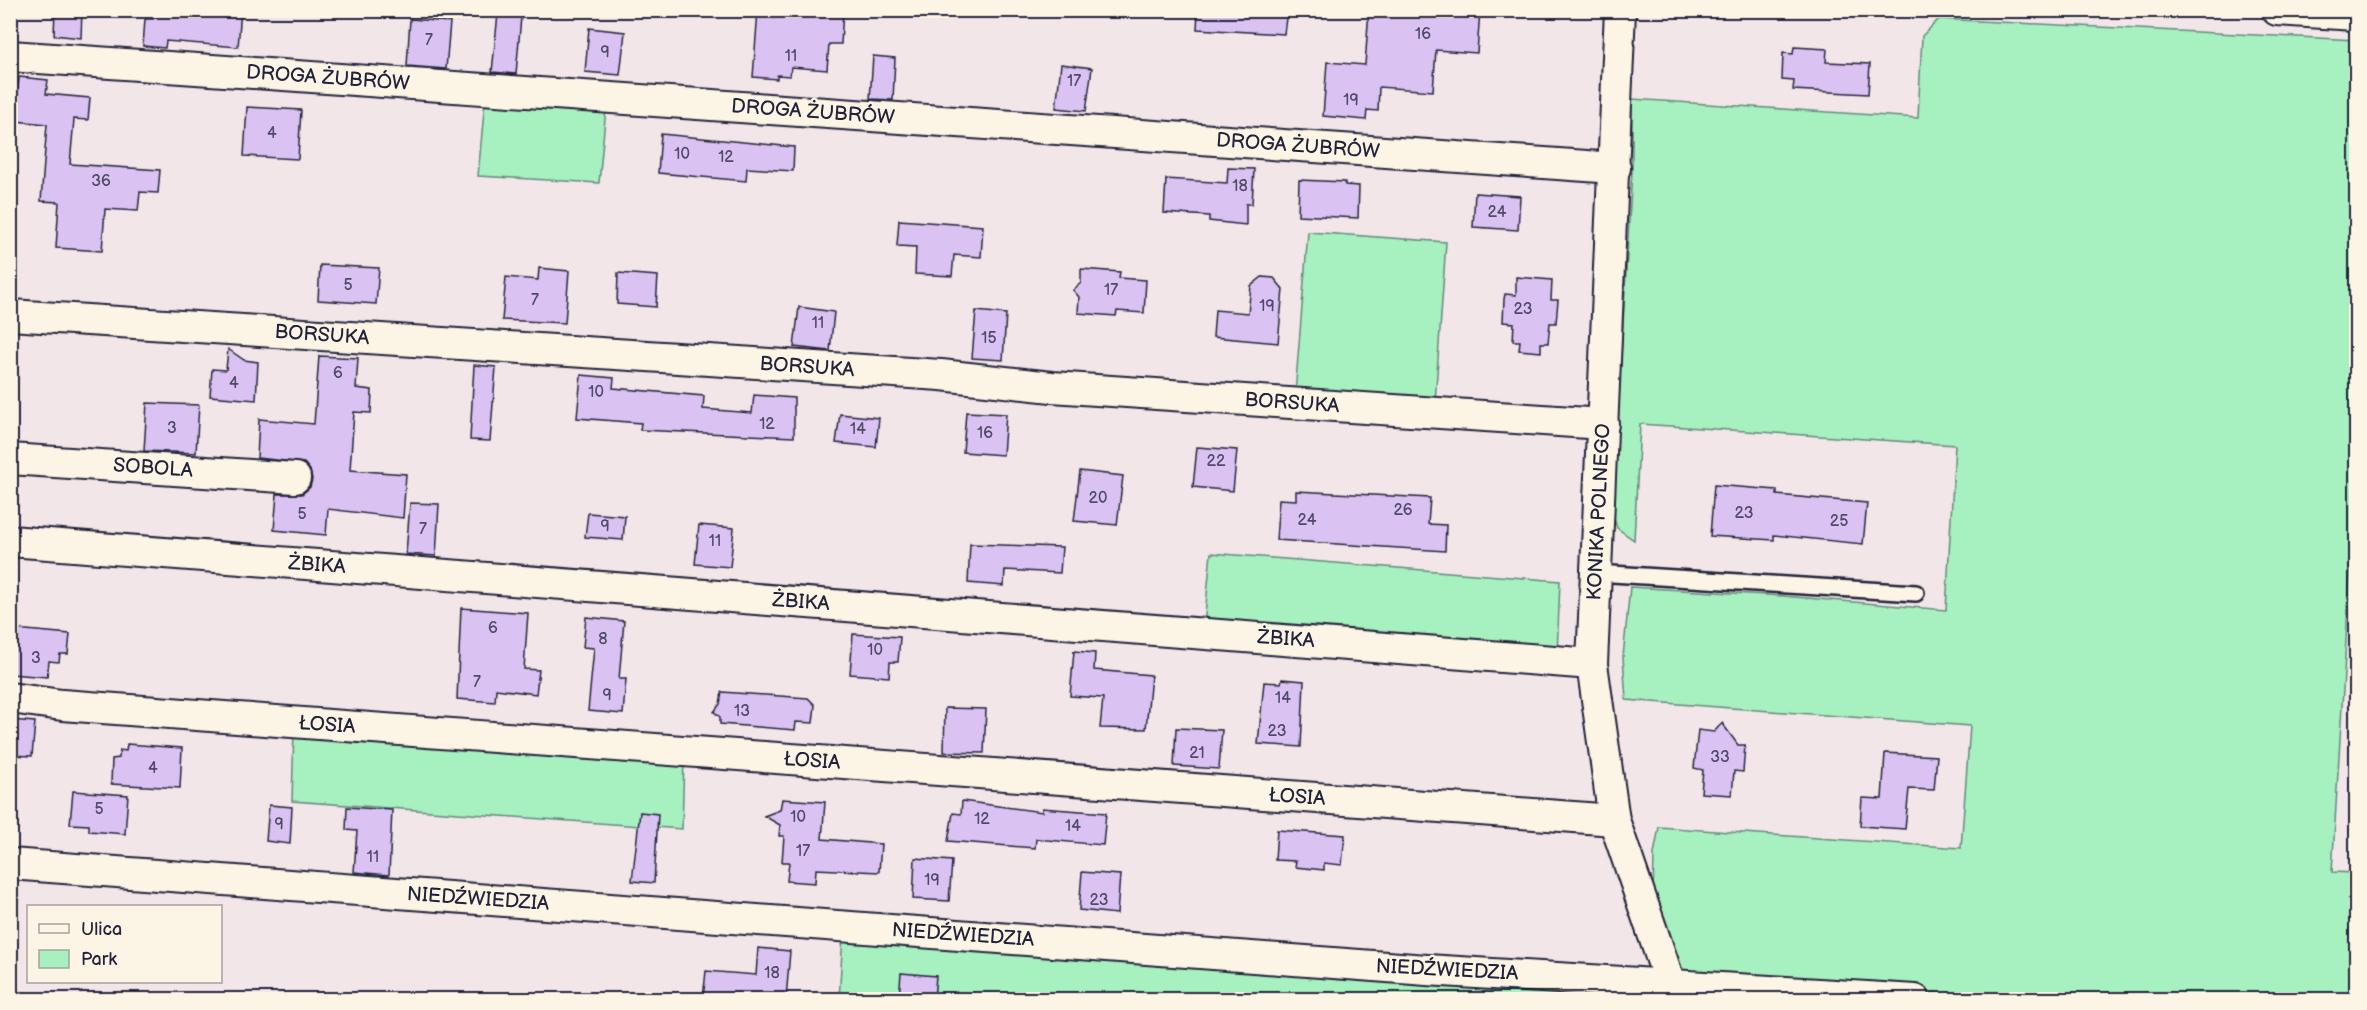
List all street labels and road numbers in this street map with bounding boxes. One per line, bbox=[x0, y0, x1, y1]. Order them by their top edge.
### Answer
street label: DROGA ŻUBRÓW bbox=[245, 59, 411, 96]
street label: DROGA ŻUBRÓW bbox=[730, 93, 896, 130]
street label: DROGA ŻUBRÓW bbox=[1215, 127, 1381, 164]
street label: BORSUKA bbox=[274, 320, 371, 350]
street label: BORSUKA bbox=[759, 352, 856, 382]
street label: BORSUKA bbox=[1244, 388, 1341, 418]
street label: KONIKA POLNEGO bbox=[1582, 423, 1616, 601]
street label: SOBOLA bbox=[112, 453, 195, 483]
street label: ŻBIKA bbox=[287, 550, 347, 579]
street label: ŻBIKA bbox=[771, 587, 831, 616]
street label: ŻBIKA bbox=[1256, 624, 1316, 653]
street label: ŁOSIA bbox=[298, 711, 357, 739]
street label: ŁOSIA bbox=[783, 747, 842, 775]
street label: ŁOSIA bbox=[1268, 783, 1327, 811]
street label: NIEDŹWIEDZIA bbox=[406, 881, 551, 916]
street label: NIEDŹWIEDZIA bbox=[891, 917, 1036, 952]
street label: NIEDŹWIEDZIA bbox=[1375, 953, 1520, 986]

